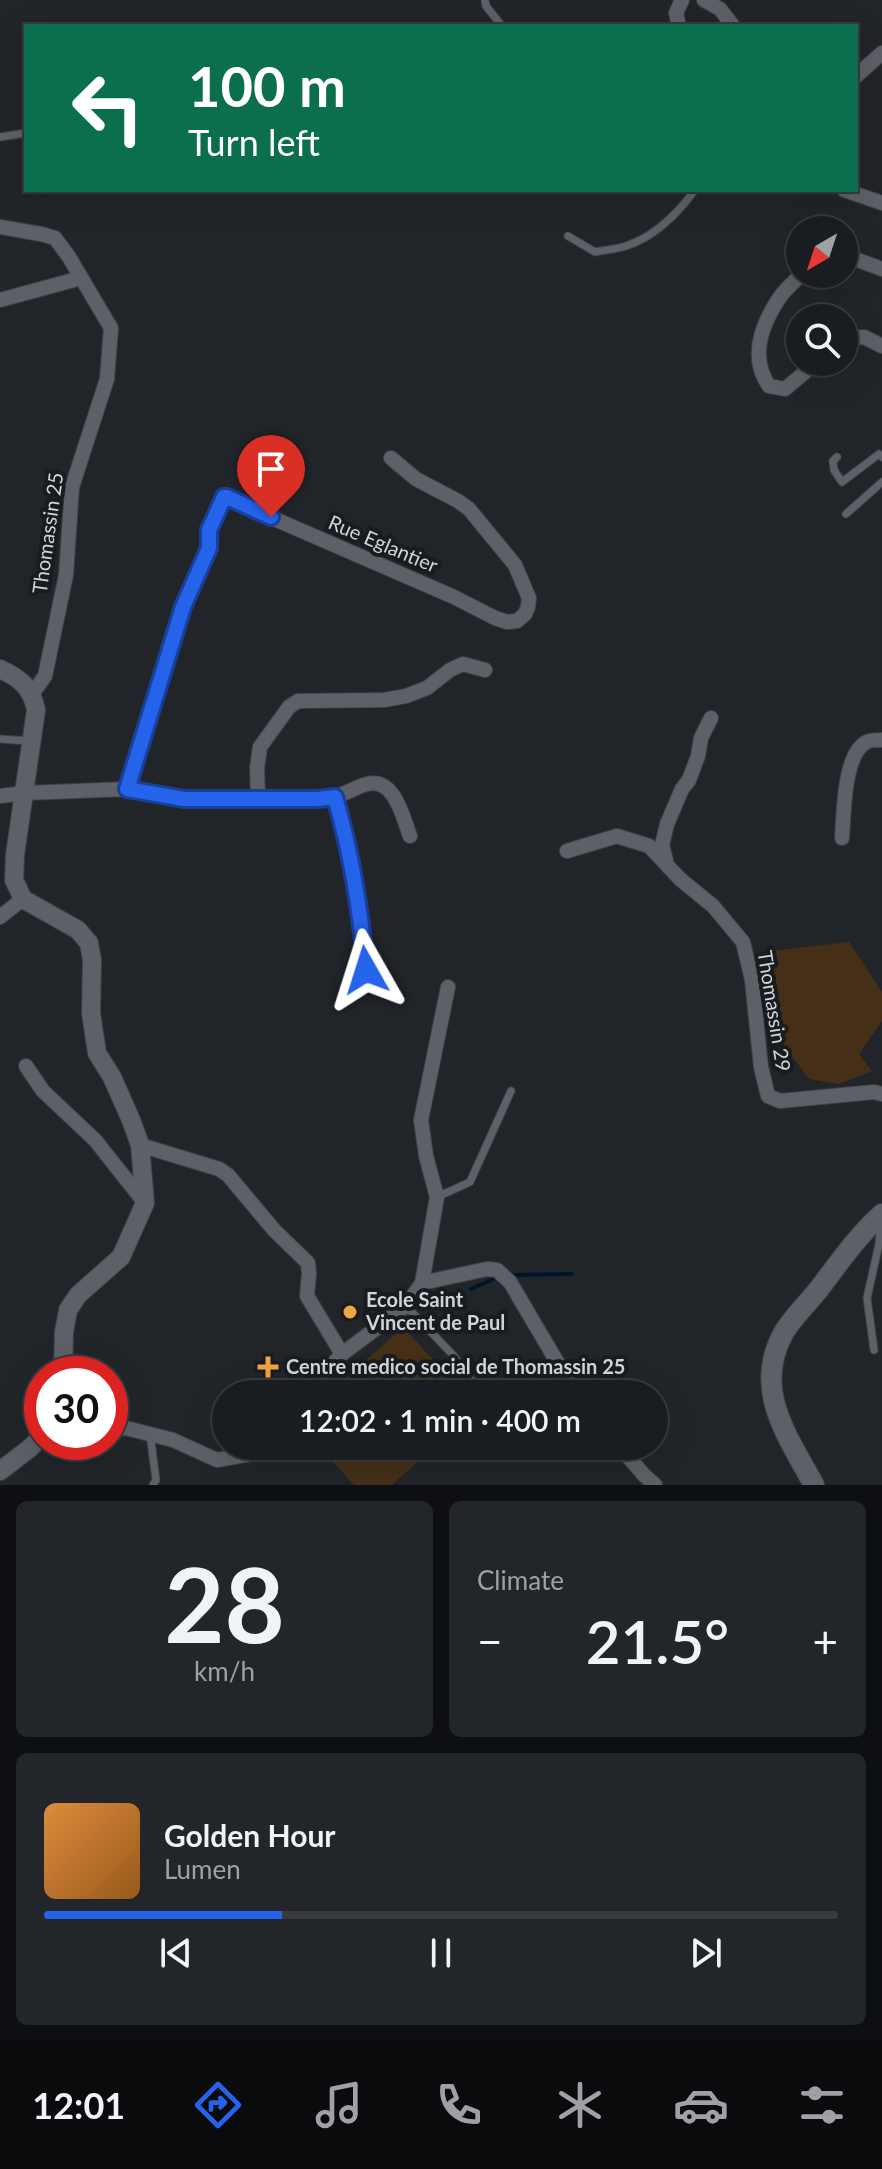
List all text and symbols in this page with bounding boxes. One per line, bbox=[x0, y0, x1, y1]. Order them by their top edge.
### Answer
text: 100 m bbox=[188, 52, 346, 119]
icon: left bbox=[56, 56, 160, 160]
text: Turn left bbox=[188, 120, 320, 164]
north arrow bbox=[786, 216, 858, 288]
map controls bbox=[786, 216, 858, 376]
button: search bbox=[786, 304, 858, 376]
pin bbox=[237, 435, 305, 517]
icon: arrive bbox=[249, 447, 293, 491]
street label: Thomassin 25 bbox=[27, 471, 67, 595]
street label: Rue Eglantier bbox=[325, 509, 442, 577]
position arrow bbox=[324, 928, 408, 1012]
street label: Thomassin 29 bbox=[754, 949, 796, 1073]
place label: Ecole Saint Vincent de Paul bbox=[365, 1287, 505, 1334]
marker: Ecole Saint Vincent de Paul bbox=[341, 1303, 359, 1321]
place label: Centre medico social de Thomassin 25 bbox=[286, 1354, 625, 1378]
speed limit sign: 30 bbox=[24, 1356, 128, 1460]
marker: Centre medico social de Thomassin 25 bbox=[257, 1356, 279, 1378]
text: 12:02 · 1 min · 400 m bbox=[299, 1402, 581, 1438]
text: 28 bbox=[164, 1540, 285, 1665]
text: Climate bbox=[477, 1564, 564, 1596]
text: 21.5° bbox=[586, 1605, 729, 1677]
text: − bbox=[477, 1615, 503, 1667]
text: + bbox=[812, 1615, 838, 1667]
text: km/h bbox=[194, 1655, 255, 1687]
text: Golden Hour bbox=[164, 1817, 336, 1853]
text: Lumen bbox=[164, 1853, 241, 1885]
icon: previous bbox=[154, 1931, 198, 1975]
icon: pause bbox=[419, 1931, 463, 1975]
icon: next bbox=[684, 1931, 728, 1975]
icon: directions bbox=[190, 2077, 246, 2133]
icon: music bbox=[311, 2077, 367, 2133]
icon: phone bbox=[431, 2077, 487, 2133]
icon: climate bbox=[552, 2077, 608, 2133]
icon: car bbox=[673, 2077, 729, 2133]
icon: filters bbox=[794, 2077, 850, 2133]
text: 12:01 bbox=[32, 2083, 125, 2127]

